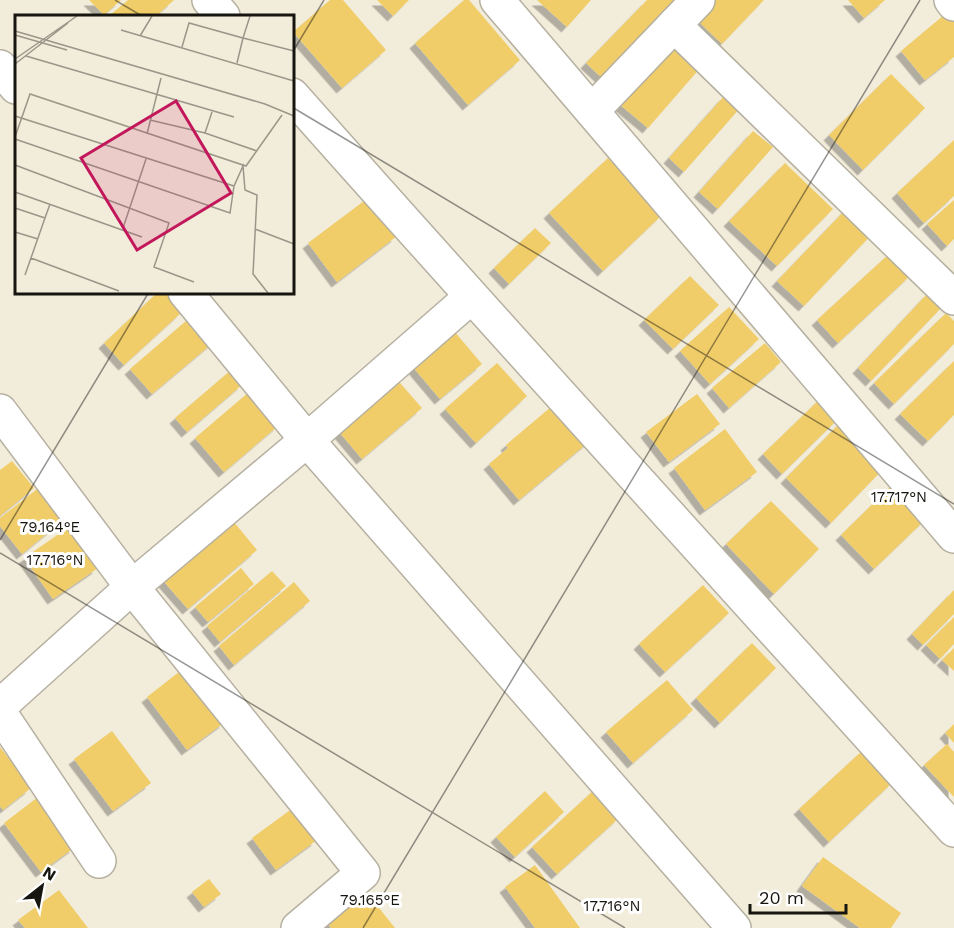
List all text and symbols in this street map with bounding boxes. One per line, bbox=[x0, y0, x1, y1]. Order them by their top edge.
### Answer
inset map bbox=[15, 15, 294, 294]
text: 17.717°N bbox=[871, 488, 927, 506]
text: 79.164°E bbox=[20, 518, 80, 536]
text: 17.716°N bbox=[27, 551, 83, 569]
north arrow bbox=[12, 856, 72, 916]
text: N bbox=[39, 862, 59, 885]
scale bar bbox=[750, 877, 846, 915]
text: 20 m bbox=[759, 887, 804, 908]
text: 79.165°E bbox=[340, 891, 400, 909]
text: 17.716°N bbox=[584, 897, 640, 915]

